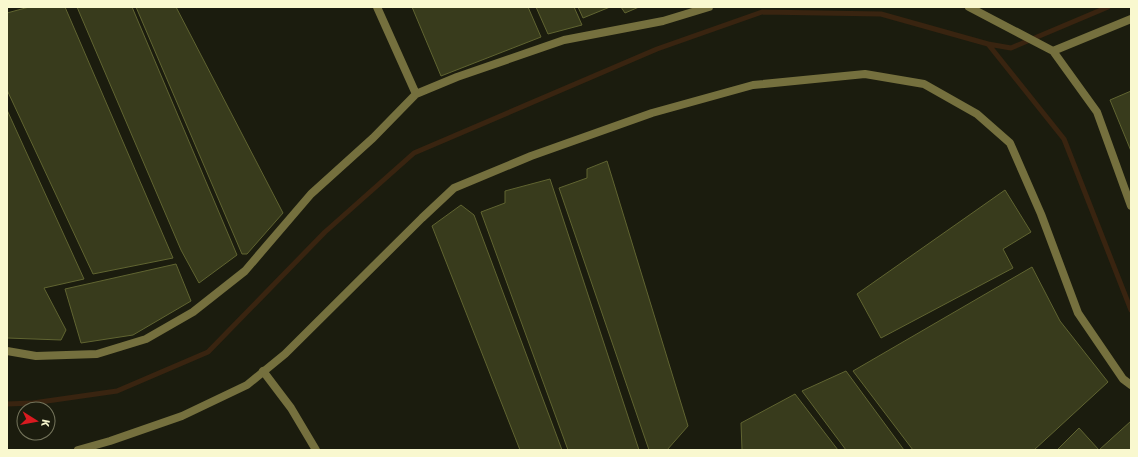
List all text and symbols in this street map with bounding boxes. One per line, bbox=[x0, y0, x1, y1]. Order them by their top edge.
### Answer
north arrow bbox=[16, 401, 56, 441]
text: K bbox=[38, 418, 52, 428]

